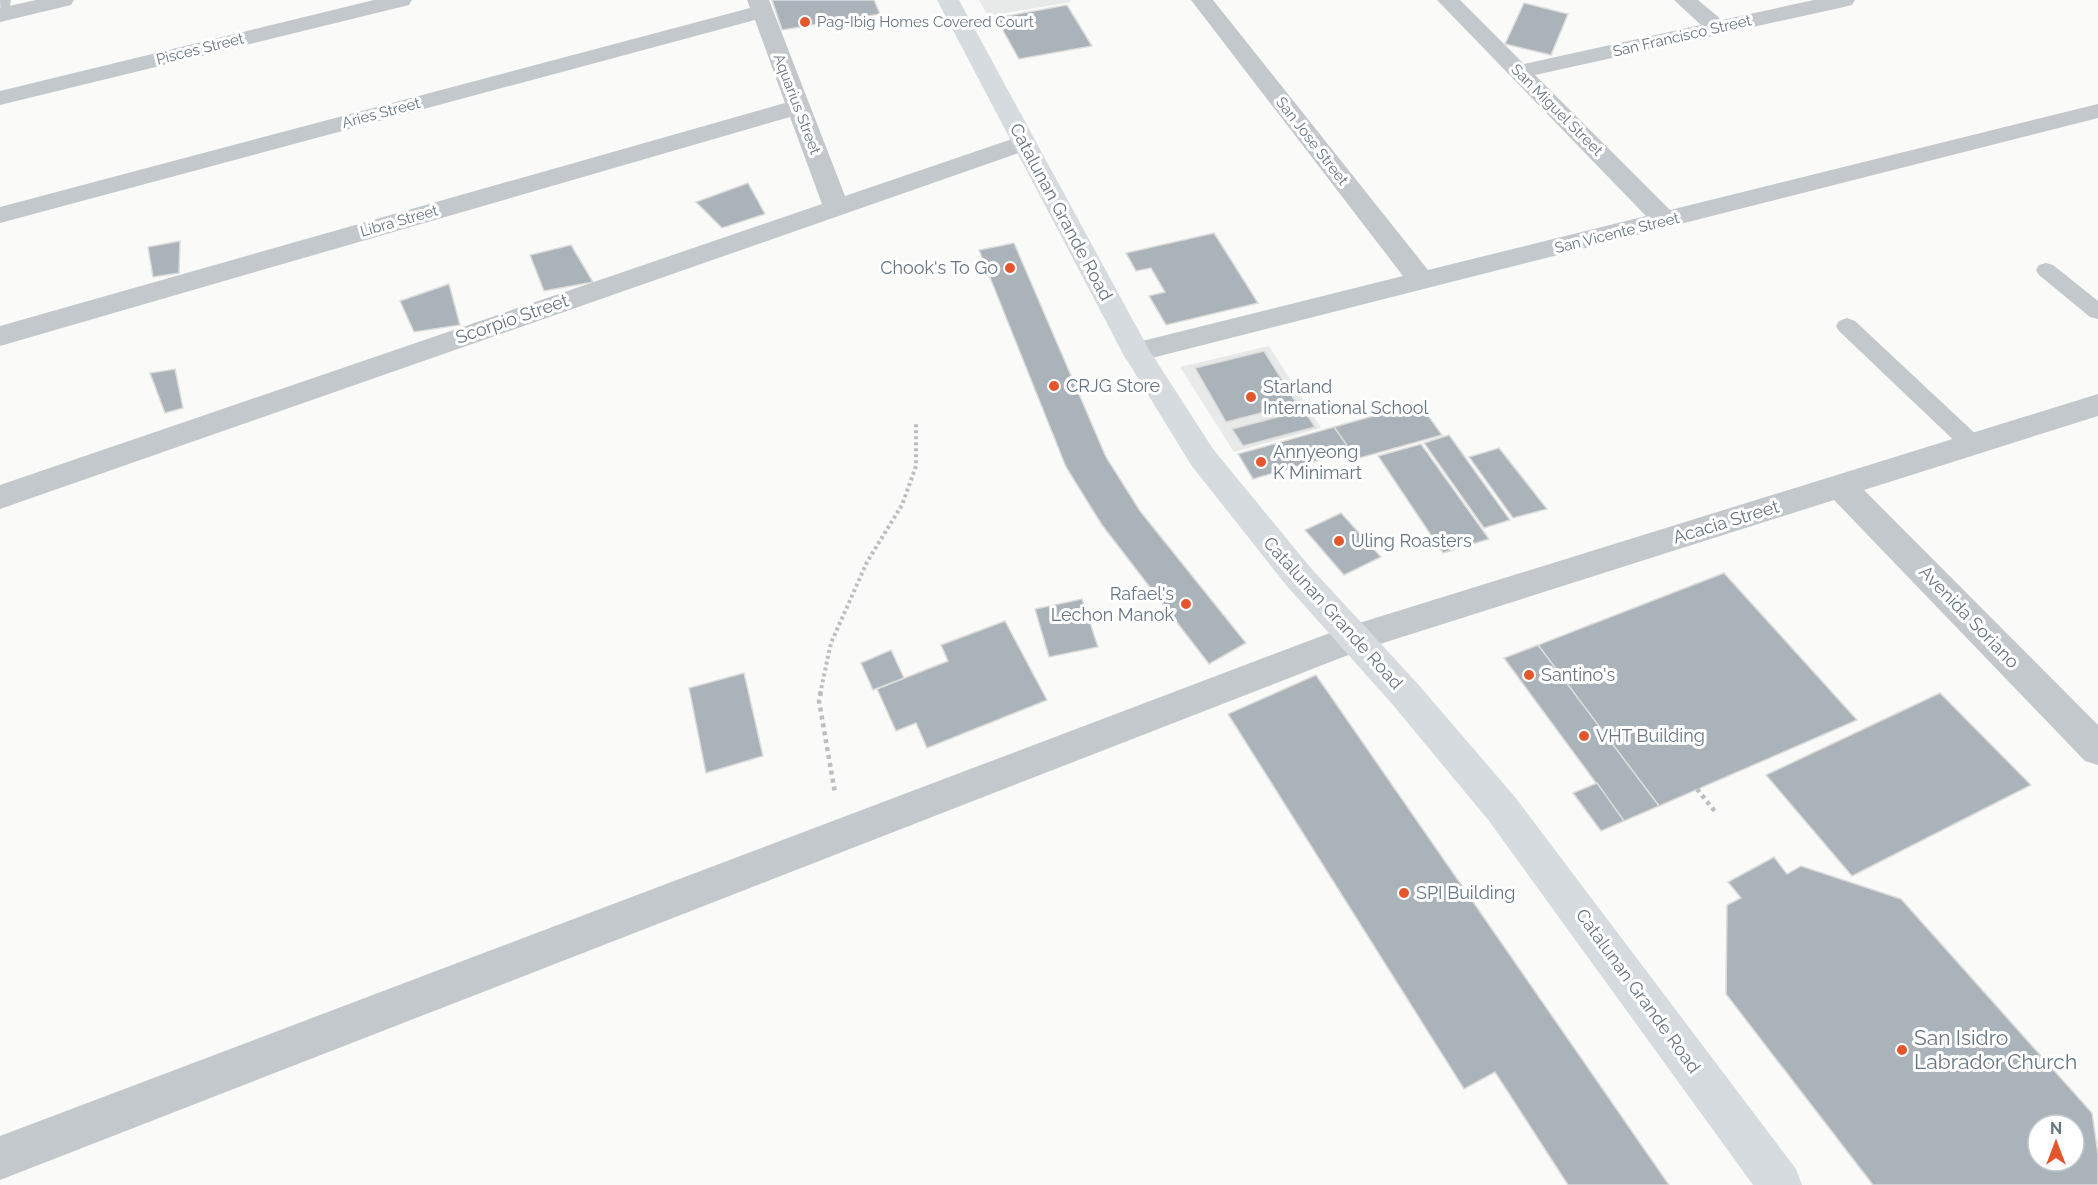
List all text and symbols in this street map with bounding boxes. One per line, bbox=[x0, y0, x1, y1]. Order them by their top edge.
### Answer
street label: San Francisco Street bbox=[1611, 11, 1753, 61]
place label: Pag-Ibig Homes Covered Court bbox=[817, 13, 1034, 31]
marker: Pag-Ibig Homes Covered Court bbox=[798, 15, 812, 29]
street label: Pisces Street bbox=[154, 29, 246, 69]
street label: Aquarius Street bbox=[770, 51, 824, 157]
street label: San Miguel Street bbox=[1507, 60, 1607, 160]
street label: San Jose Street bbox=[1272, 93, 1352, 189]
street label: Aries Street bbox=[340, 94, 422, 132]
street label: Catalunan Grande Road bbox=[1006, 119, 1117, 304]
street label: Libra Street bbox=[358, 201, 440, 241]
street label: San Vicente Street bbox=[1553, 209, 1681, 257]
place label: Chook's To Go bbox=[880, 257, 998, 278]
marker: Chook's To Go bbox=[1003, 261, 1017, 275]
street label: Scorpio Street bbox=[453, 289, 571, 348]
place label: CRJG Store bbox=[1066, 375, 1161, 396]
place label: Starland International School bbox=[1263, 376, 1428, 418]
marker: CRJG Store bbox=[1047, 379, 1061, 393]
marker: Starland International School bbox=[1244, 390, 1258, 404]
place label: Annyeong K Minimart bbox=[1273, 441, 1362, 483]
marker: Annyeong K Minimart bbox=[1254, 455, 1268, 469]
street label: Acacia Street bbox=[1670, 495, 1781, 548]
place label: Uling Roasters bbox=[1351, 530, 1472, 551]
street label: Catalunan Grande Road bbox=[1259, 532, 1407, 693]
marker: Uling Roasters bbox=[1332, 534, 1346, 548]
street label: Avenida Soriano bbox=[1915, 561, 2024, 672]
place label: Rafael's Lechon Manok bbox=[1051, 583, 1174, 625]
marker: Rafael's Lechon Manok bbox=[1179, 597, 1193, 611]
place label: Santino's bbox=[1541, 664, 1615, 685]
marker: Santino's bbox=[1522, 668, 1536, 682]
place label: VHT Building bbox=[1596, 725, 1705, 746]
marker: VHT Building bbox=[1577, 729, 1591, 743]
place label: SPI Building bbox=[1416, 882, 1515, 903]
marker: SPI Building bbox=[1397, 886, 1411, 900]
street label: Catalunan Grande Road bbox=[1572, 904, 1705, 1077]
place label: San Isidro Labrador Church bbox=[1914, 1025, 2077, 1074]
marker: San Isidro Labrador Church bbox=[1895, 1043, 1909, 1057]
north arrow bbox=[2026, 1113, 2086, 1173]
text: N bbox=[2050, 1119, 2062, 1138]

